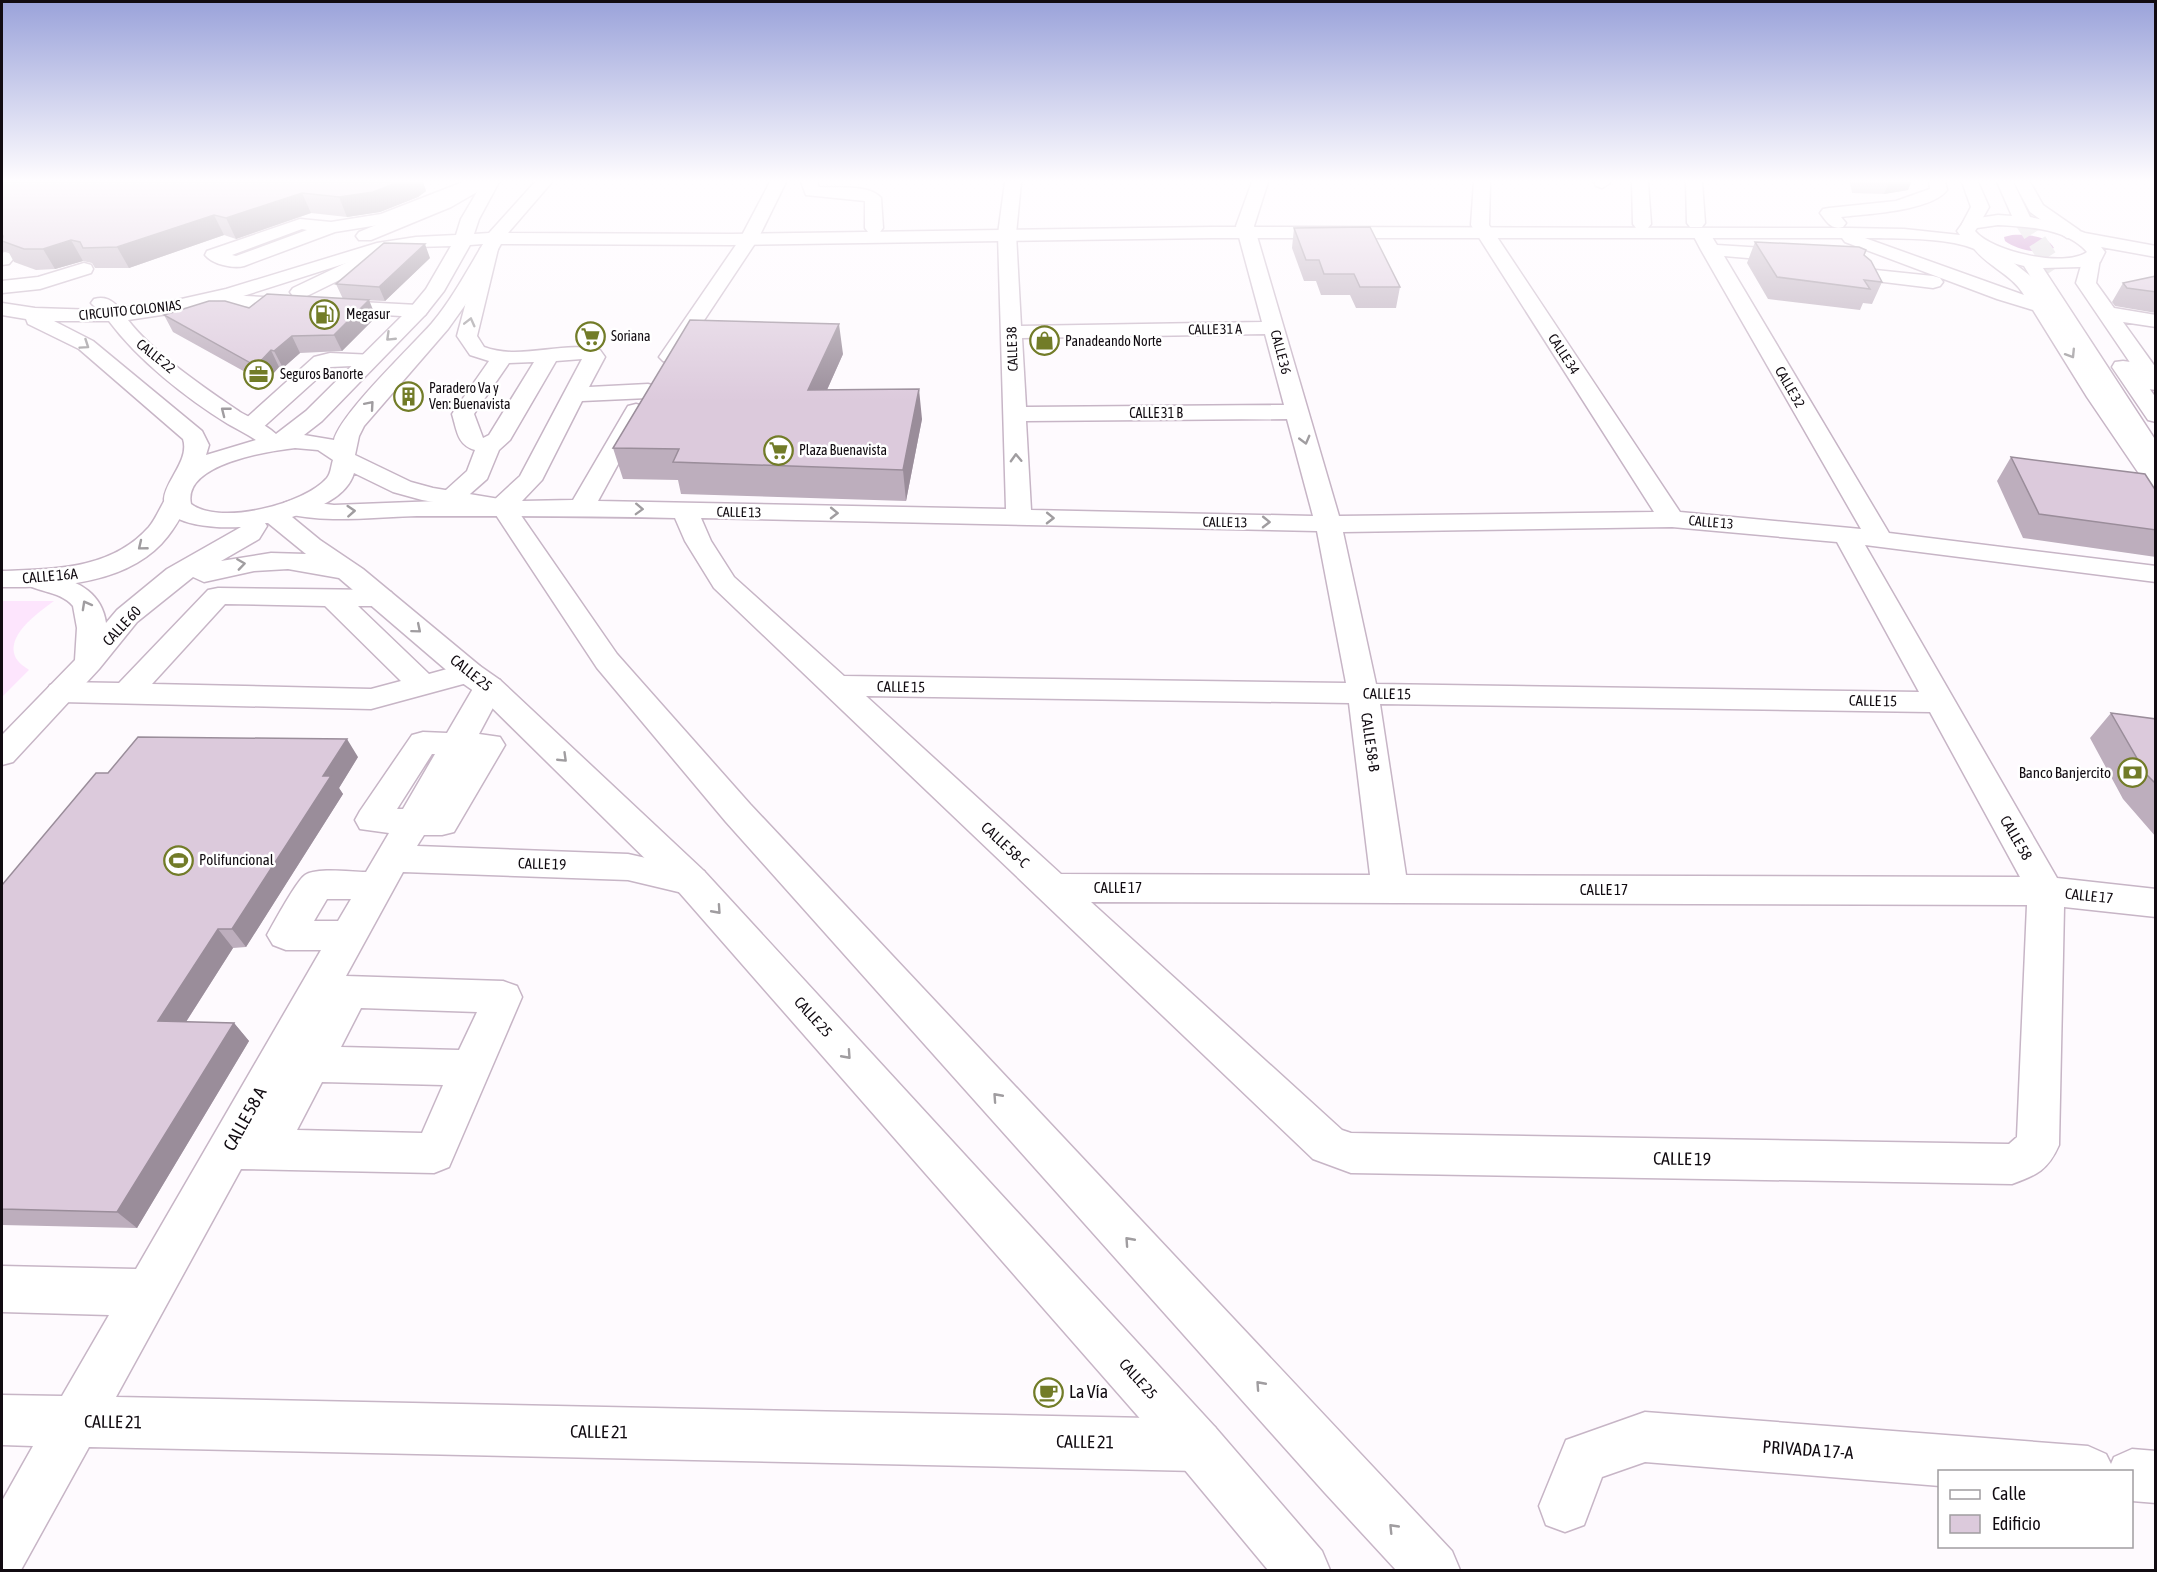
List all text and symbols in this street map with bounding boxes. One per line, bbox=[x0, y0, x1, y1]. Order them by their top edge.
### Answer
street label: CIRCUITO COLONIAS bbox=[78, 297, 182, 323]
fuel station icon: Megasur bbox=[309, 298, 341, 330]
place label: Megasur bbox=[346, 306, 391, 322]
one-way arrow bbox=[463, 317, 476, 327]
supermarket icon: Soriana bbox=[574, 320, 606, 352]
street label: CALLE 31 A bbox=[1188, 321, 1242, 337]
shop icon: Panadeando Norte bbox=[1028, 325, 1060, 357]
street label: CALLE 38 bbox=[1003, 326, 1021, 372]
place label: Soriana bbox=[611, 328, 651, 344]
street label: CALLE 36 bbox=[1267, 328, 1295, 376]
one-way arrow bbox=[387, 330, 397, 341]
street label: CALLE 34 bbox=[1545, 331, 1583, 378]
place label: Panadeando Norte bbox=[1065, 333, 1162, 349]
street label: CALLE 22 bbox=[133, 336, 179, 376]
one-way arrow bbox=[79, 338, 90, 349]
one-way arrow bbox=[2064, 348, 2076, 358]
office icon: Seguros Banorte bbox=[243, 358, 275, 390]
street label: CALLE 32 bbox=[1772, 363, 1808, 411]
place label: Seguros Banorte bbox=[280, 366, 363, 382]
building icon: Paradero Va y Ven: Buenavista bbox=[392, 380, 424, 412]
place label: Paradero Va y Ven: Buenavista bbox=[429, 380, 511, 412]
one-way arrow bbox=[363, 401, 374, 412]
street label: CALLE 31 B bbox=[1129, 405, 1183, 421]
one-way arrow bbox=[220, 407, 231, 418]
supermarket icon: Plaza Buenavista bbox=[762, 434, 794, 466]
one-way arrow bbox=[1298, 434, 1310, 445]
place label: Plaza Buenavista bbox=[799, 442, 887, 458]
one-way arrow bbox=[1010, 454, 1023, 463]
one-way arrow bbox=[635, 503, 644, 516]
street label: CALLE 13 bbox=[716, 504, 762, 520]
one-way arrow bbox=[346, 505, 355, 518]
one-way arrow bbox=[830, 507, 839, 520]
one-way arrow bbox=[1046, 511, 1055, 524]
street label: CALLE 13 bbox=[1688, 512, 1734, 532]
street label: CALLE 13 bbox=[1202, 514, 1248, 530]
one-way arrow bbox=[1262, 516, 1271, 529]
one-way arrow bbox=[138, 539, 149, 550]
one-way arrow bbox=[237, 559, 246, 571]
street label: CALLE 16A bbox=[22, 565, 79, 586]
one-way arrow bbox=[82, 601, 93, 612]
street label: CALLE 60 bbox=[99, 602, 144, 649]
one-way arrow bbox=[410, 622, 421, 633]
street label: CALLE 25 bbox=[447, 651, 495, 694]
street label: CALLE 15 bbox=[877, 678, 925, 695]
street label: CALLE 15 bbox=[1363, 685, 1411, 702]
street label: CALLE 15 bbox=[1849, 692, 1897, 709]
street label: CALLE 58-B bbox=[1358, 711, 1383, 772]
one-way arrow bbox=[556, 751, 567, 762]
bank icon: Banco Banjercito bbox=[2116, 757, 2148, 789]
place label: Banco Banjercito bbox=[2019, 764, 2111, 781]
street label: CALLE 58 bbox=[1997, 813, 2036, 863]
street label: CALLE 58-C bbox=[978, 818, 1033, 871]
sports icon: Polifuncional bbox=[162, 844, 194, 876]
place label: Polifuncional bbox=[199, 851, 274, 868]
street label: CALLE 19 bbox=[518, 854, 566, 873]
street label: CALLE 17 bbox=[1094, 879, 1142, 896]
street label: CALLE 17 bbox=[1580, 881, 1628, 898]
street label: CALLE 17 bbox=[2064, 885, 2114, 906]
one-way arrow bbox=[710, 903, 721, 914]
street label: CALLE 25 bbox=[791, 993, 836, 1040]
one-way arrow bbox=[840, 1048, 851, 1059]
street label: CALLE 58 A bbox=[219, 1083, 271, 1154]
one-way arrow bbox=[993, 1093, 1004, 1104]
street label: CALLE 19 bbox=[1653, 1147, 1711, 1170]
one-way arrow bbox=[1125, 1237, 1136, 1248]
street label: CALLE 25 bbox=[1116, 1355, 1161, 1402]
cafe icon: La Vía bbox=[1032, 1376, 1064, 1408]
place label: La Vía bbox=[1069, 1381, 1108, 1402]
one-way arrow bbox=[1256, 1381, 1267, 1392]
street label: CALLE 21 bbox=[84, 1410, 142, 1433]
street label: CALLE 21 bbox=[570, 1420, 628, 1443]
street label: CALLE 21 bbox=[1056, 1430, 1114, 1453]
street label: PRIVADA 17-A bbox=[1762, 1436, 1854, 1463]
legend bbox=[1938, 1470, 2133, 1548]
text: Calle bbox=[1992, 1483, 2026, 1504]
text: Edificio bbox=[1992, 1513, 2041, 1534]
one-way arrow bbox=[1389, 1525, 1400, 1535]

